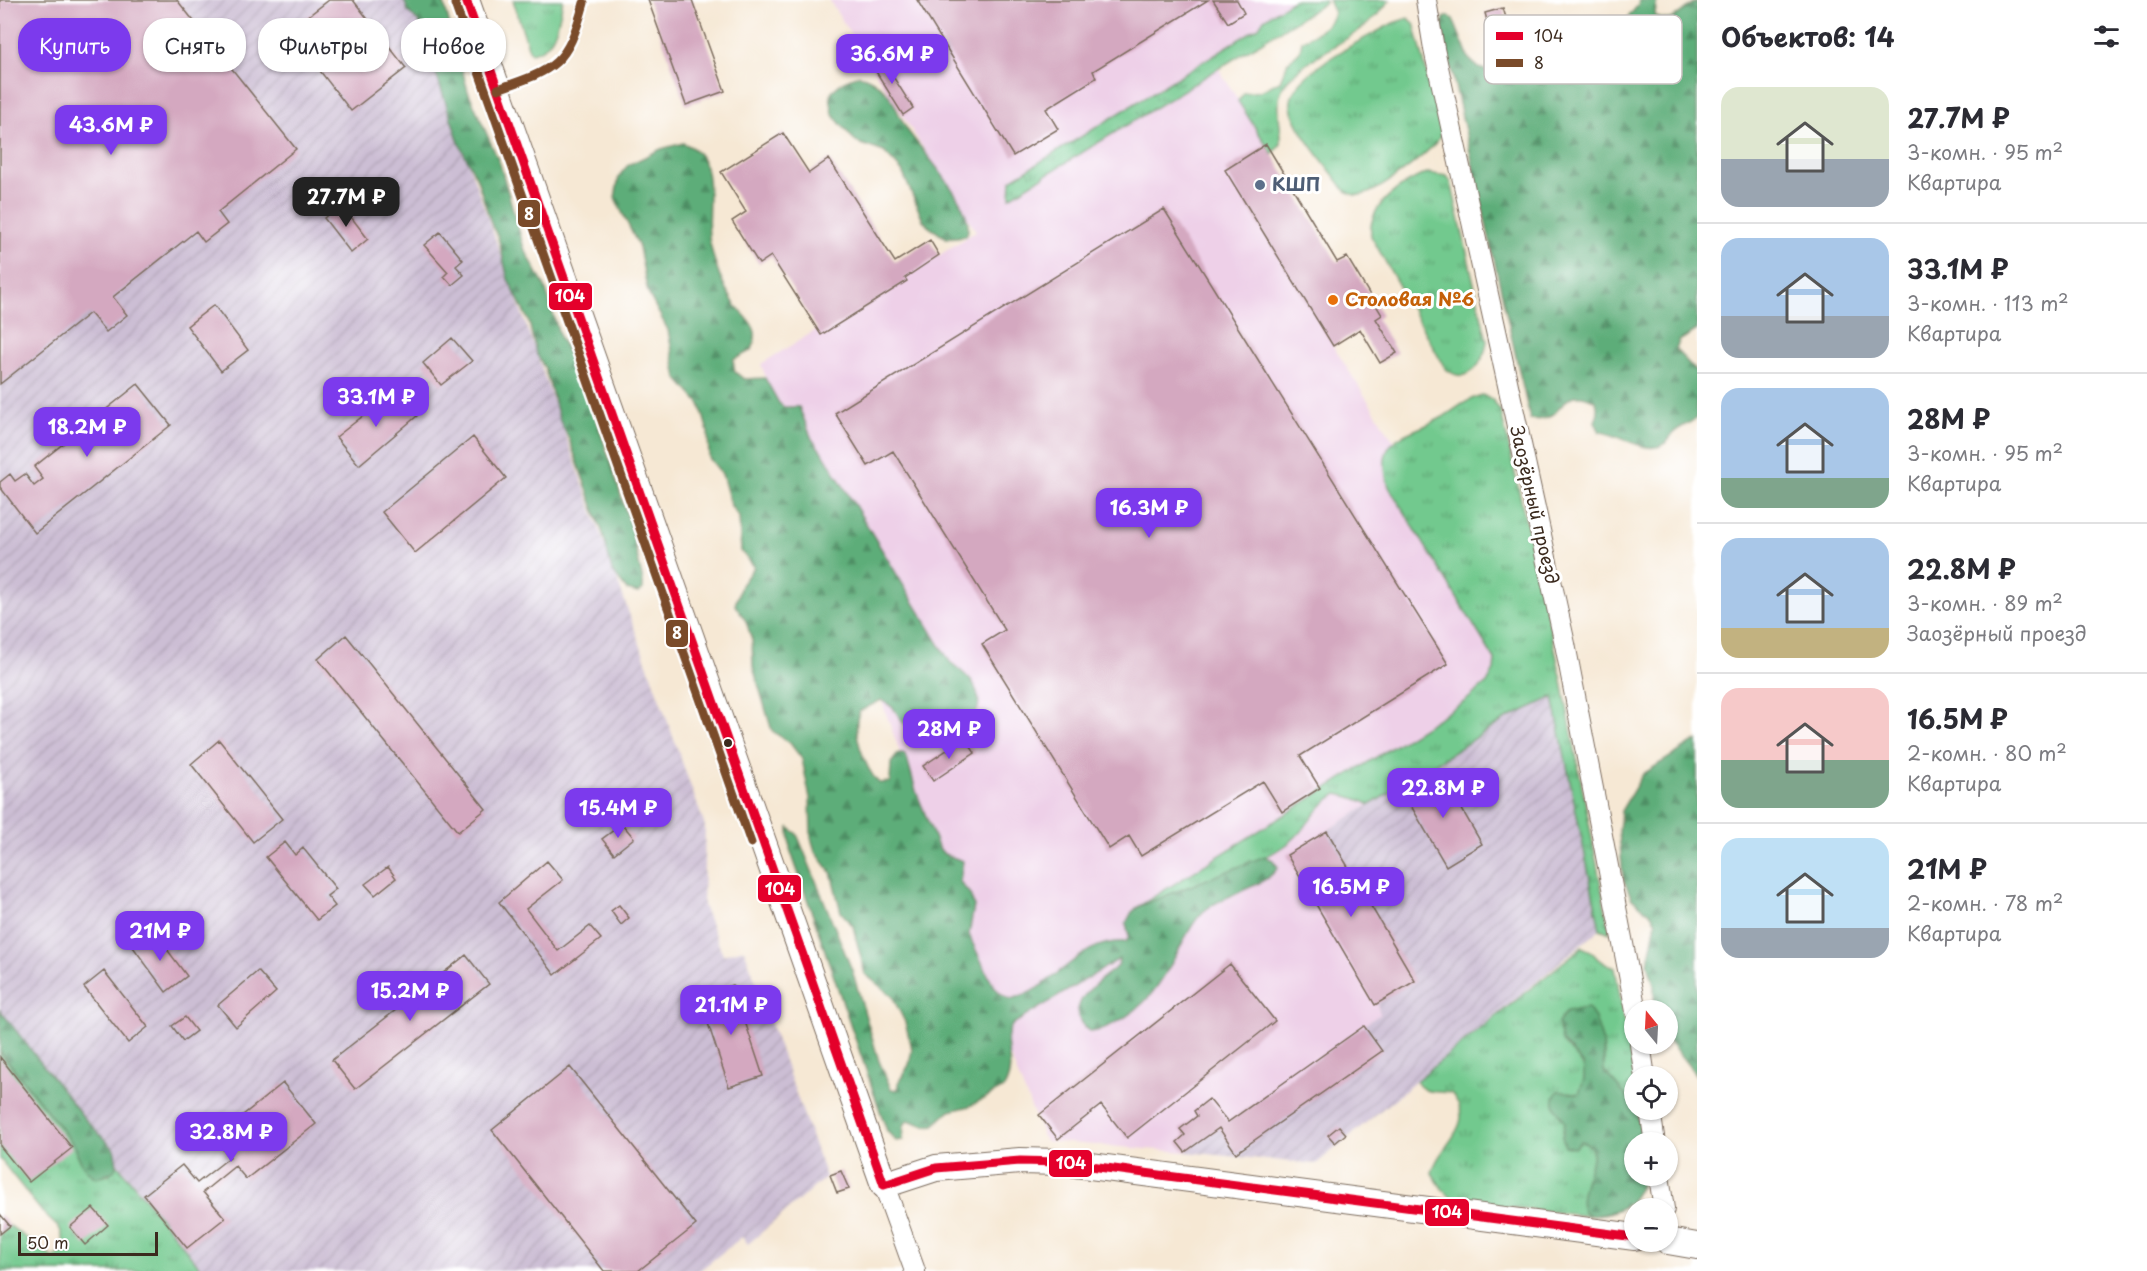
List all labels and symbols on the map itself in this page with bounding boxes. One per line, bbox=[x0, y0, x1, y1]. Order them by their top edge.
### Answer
legend bbox=[1484, 15, 1682, 84]
text: 104 bbox=[1534, 23, 1563, 47]
pin: 36.6M ₽ bbox=[837, 34, 947, 85]
text: 8 bbox=[1534, 50, 1544, 74]
pin: 43.6M ₽ bbox=[56, 105, 166, 156]
place label: КШП bbox=[1272, 170, 1320, 197]
pin: 27.7M ₽ bbox=[291, 177, 401, 228]
marker: КШП bbox=[1253, 178, 1267, 192]
line badge: 8 bbox=[517, 199, 541, 228]
text: 8 bbox=[524, 201, 534, 225]
line badge: 104 bbox=[548, 282, 593, 311]
text: 104 bbox=[555, 283, 585, 307]
place label: Столовая №6 bbox=[1345, 285, 1475, 312]
marker: Столовая №6 bbox=[1326, 293, 1340, 307]
pin: 33.1M ₽ bbox=[321, 377, 431, 428]
pin: 18.2M ₽ bbox=[32, 407, 142, 458]
street label: Заозёрный проезд bbox=[1504, 423, 1567, 586]
pin: 16.3M ₽ bbox=[1094, 488, 1204, 539]
line badge: 8 bbox=[665, 619, 689, 648]
text: 8 bbox=[672, 620, 682, 644]
pin: 28M ₽ bbox=[907, 709, 991, 760]
unlabelled marker bbox=[722, 737, 734, 749]
pin: 22.8M ₽ bbox=[1388, 768, 1498, 819]
pin: 15.4M ₽ bbox=[563, 788, 673, 839]
pin: 16.5M ₽ bbox=[1296, 867, 1406, 918]
line badge: 104 bbox=[757, 874, 802, 903]
text: 104 bbox=[765, 876, 795, 900]
pin: 21M ₽ bbox=[118, 911, 202, 962]
pin: 15.2M ₽ bbox=[355, 971, 465, 1022]
pin: 21.1M ₽ bbox=[676, 985, 786, 1036]
north arrow bbox=[1624, 1000, 1678, 1054]
pin: 32.8M ₽ bbox=[176, 1112, 286, 1163]
line badge: 104 bbox=[1048, 1149, 1093, 1178]
text: 104 bbox=[1056, 1150, 1086, 1174]
line badge: 104 bbox=[1424, 1198, 1470, 1227]
text: 104 bbox=[1432, 1199, 1462, 1223]
scale bar bbox=[18, 1229, 158, 1256]

